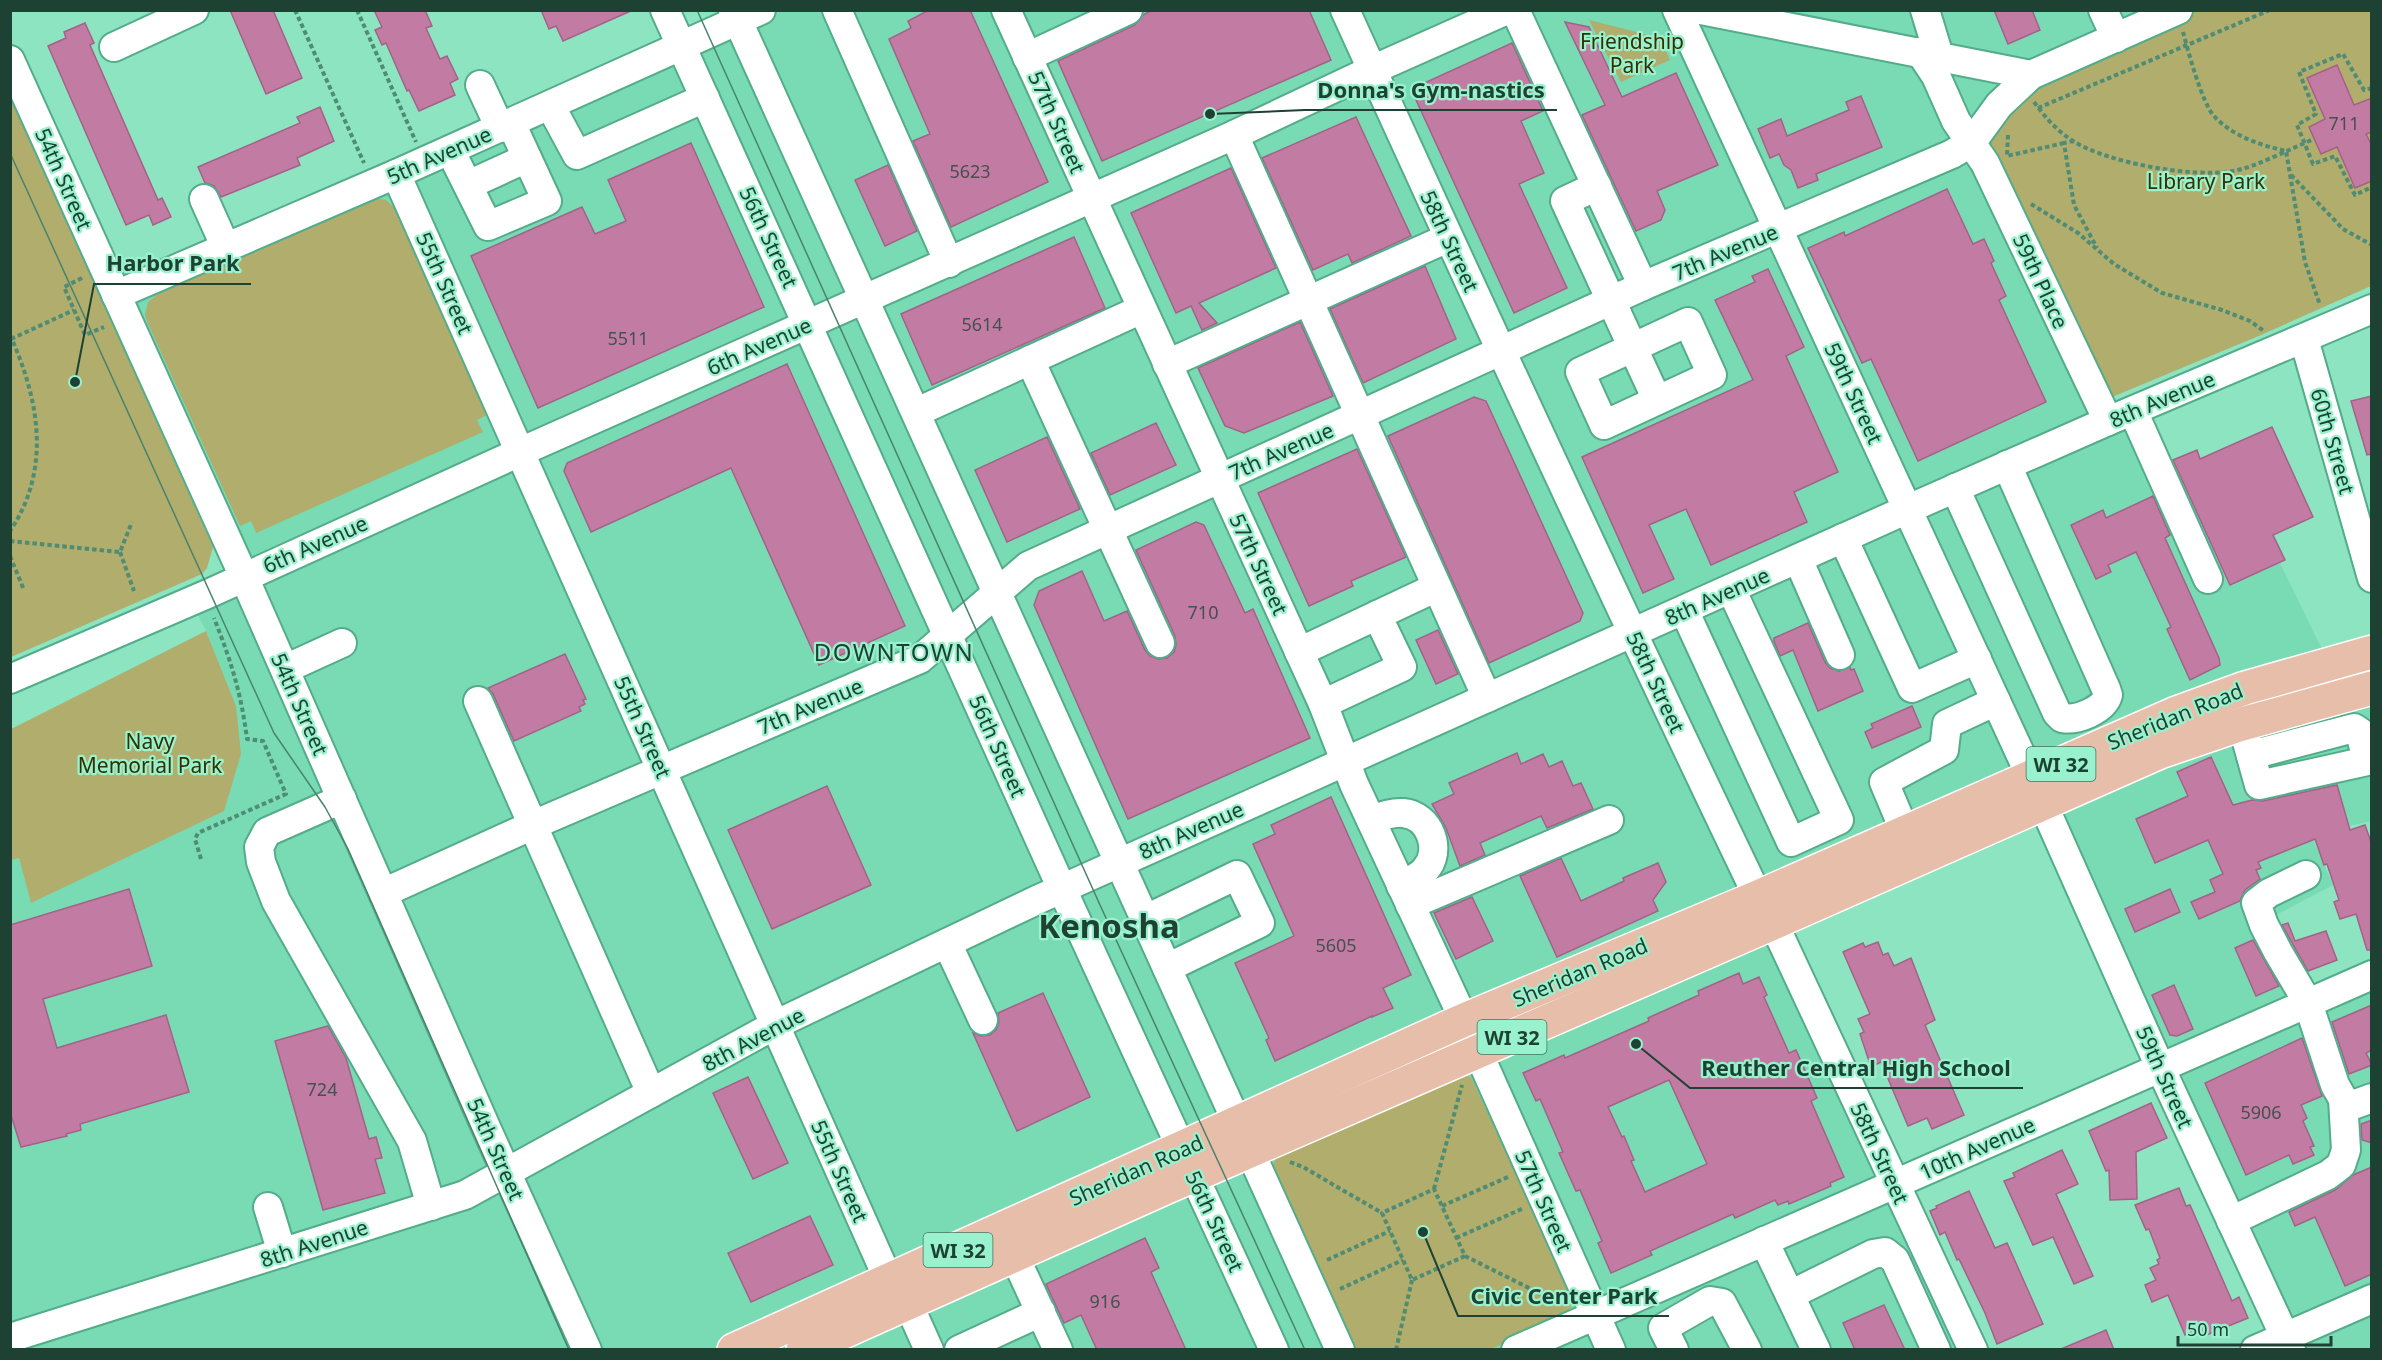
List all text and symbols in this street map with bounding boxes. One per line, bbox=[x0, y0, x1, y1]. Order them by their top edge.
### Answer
park label: Friendship Park bbox=[1580, 27, 1684, 79]
street label: 57th Street bbox=[1022, 67, 1092, 178]
callout: Donna's Gym-nastics bbox=[1305, 70, 1557, 110]
text: Donna's Gym-nastics bbox=[1317, 74, 1545, 104]
house number: 711 bbox=[2329, 111, 2359, 135]
street label: 5th Avenue bbox=[382, 119, 496, 191]
street label: 54th Street bbox=[29, 124, 99, 235]
house number: 5623 bbox=[949, 159, 991, 183]
park label: Library Park bbox=[2147, 167, 2266, 195]
street label: 56th Street bbox=[733, 182, 805, 293]
street label: 58th Street bbox=[1414, 186, 1486, 297]
street label: 7th Avenue bbox=[1668, 217, 1782, 287]
street label: 55th Street bbox=[410, 228, 480, 339]
street label: 59th Place bbox=[2007, 229, 2075, 333]
callout: Harbor Park bbox=[94, 244, 251, 284]
text: Harbor Park bbox=[106, 247, 240, 277]
street label: 6th Avenue bbox=[702, 310, 816, 382]
house number: 5614 bbox=[961, 312, 1003, 336]
house number: 5511 bbox=[607, 326, 649, 350]
street label: 59th Street bbox=[1818, 338, 1890, 449]
street label: 8th Avenue bbox=[2105, 364, 2219, 434]
street label: 60th Street bbox=[2305, 385, 2362, 497]
street label: 7th Avenue bbox=[1224, 415, 1338, 487]
street label: 6th Avenue bbox=[258, 508, 372, 580]
street label: 57th Street bbox=[1223, 509, 1295, 620]
street label: 8th Avenue bbox=[1660, 560, 1774, 632]
house number: 710 bbox=[1188, 600, 1218, 624]
street label: 58th Street bbox=[1620, 627, 1692, 738]
district label: DOWNTOWN bbox=[814, 635, 974, 668]
street label: 54th Street bbox=[265, 649, 335, 760]
street label: 7th Avenue bbox=[753, 671, 867, 741]
street label: 55th Street bbox=[608, 672, 678, 783]
street label: Sheridan Road bbox=[2103, 676, 2247, 756]
street label: 56th Street bbox=[963, 691, 1033, 802]
park label: Navy Memorial Park bbox=[78, 727, 223, 779]
road number: WI 32 bbox=[2026, 747, 2096, 781]
street label: 8th Avenue bbox=[1134, 794, 1248, 866]
district label: Kenosha bbox=[1038, 903, 1180, 948]
street label: Sheridan Road bbox=[1508, 931, 1652, 1013]
house number: 5605 bbox=[1315, 933, 1357, 957]
street label: 8th Avenue bbox=[697, 1000, 809, 1078]
road number: WI 32 bbox=[1478, 1020, 1546, 1054]
street label: 59th Street bbox=[2130, 1022, 2200, 1133]
callout: Reuther Central High School bbox=[1690, 1048, 2023, 1088]
text: Reuther Central High School bbox=[1701, 1052, 2011, 1082]
house number: 724 bbox=[307, 1077, 337, 1101]
street label: 54th Street bbox=[461, 1094, 531, 1205]
street label: 58th Street bbox=[1844, 1098, 1916, 1209]
house number: 5906 bbox=[2240, 1100, 2282, 1124]
street label: 10th Avenue bbox=[1915, 1110, 2039, 1186]
street label: 55th Street bbox=[805, 1116, 875, 1227]
street label: Sheridan Road bbox=[1065, 1128, 1207, 1212]
street label: 57th Street bbox=[1509, 1146, 1579, 1257]
street label: 56th Street bbox=[1179, 1166, 1251, 1277]
street label: 8th Avenue bbox=[257, 1212, 371, 1274]
road number: WI 32 bbox=[924, 1233, 992, 1267]
callout: Civic Center Park bbox=[1458, 1276, 1669, 1316]
text: Civic Center Park bbox=[1470, 1280, 1658, 1310]
house number: 916 bbox=[1090, 1289, 1120, 1313]
scale bar bbox=[2178, 1309, 2331, 1347]
text: 50 m bbox=[2187, 1317, 2229, 1341]

